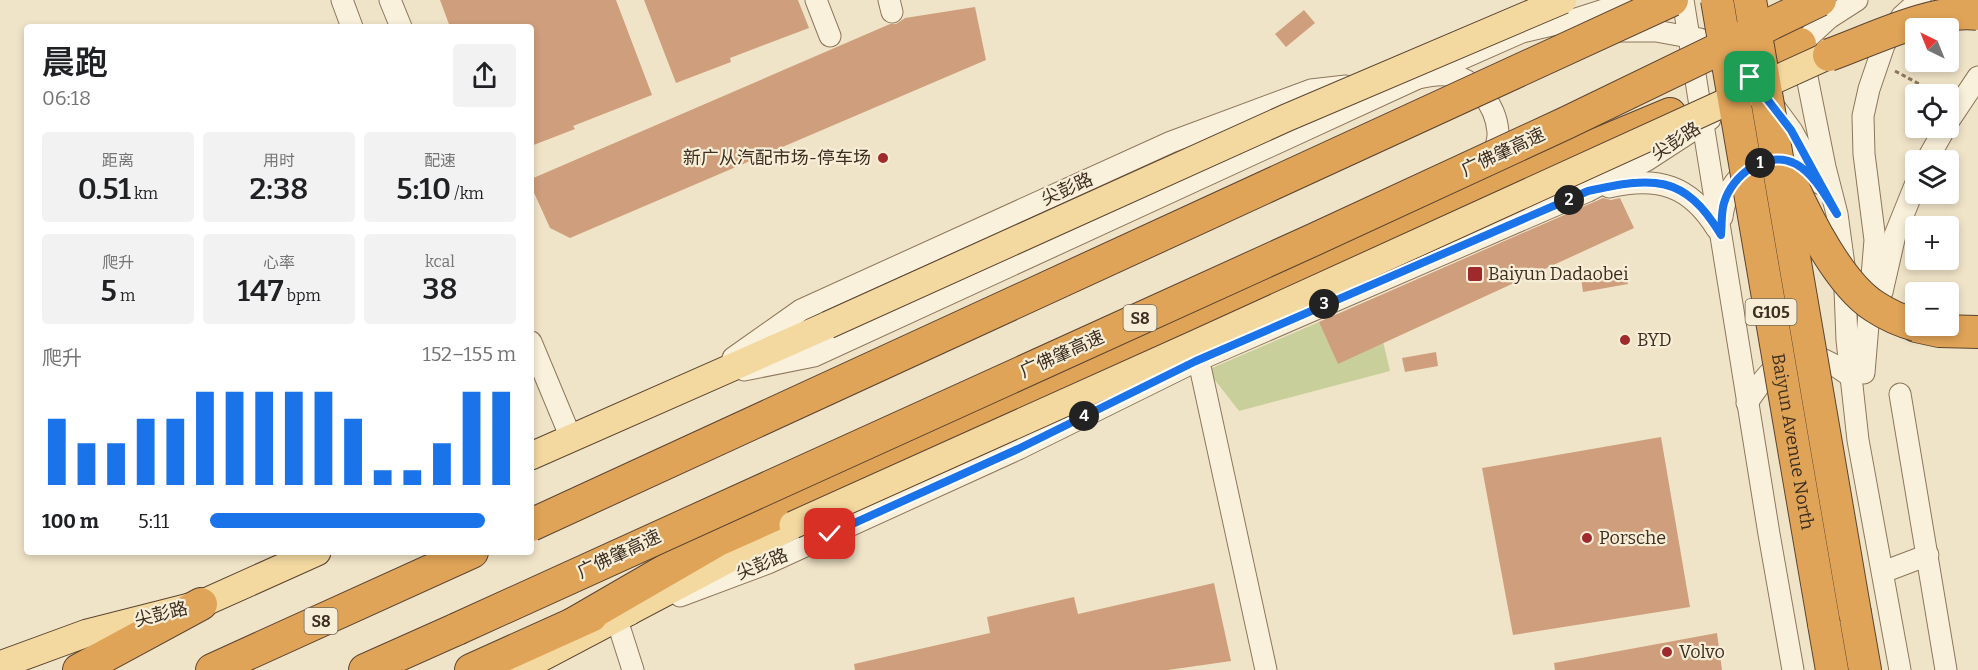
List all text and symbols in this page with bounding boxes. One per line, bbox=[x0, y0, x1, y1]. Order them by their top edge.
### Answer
north arrow bbox=[1905, 18, 1959, 72]
map controls bbox=[1905, 18, 1959, 336]
text: 晨跑 bbox=[42, 43, 108, 83]
button: share bbox=[453, 44, 516, 107]
pin bbox=[1724, 51, 1775, 102]
icon: arrive bbox=[1733, 60, 1766, 93]
button: locate bbox=[1905, 84, 1959, 138]
text: 06:18 bbox=[42, 86, 91, 110]
street label: 尖彭路 bbox=[1647, 117, 1705, 165]
street label: 广佛肇高速 bbox=[1458, 123, 1548, 181]
place label: 新广从汽配市场-停车场 bbox=[683, 147, 871, 169]
pin: 1 bbox=[1745, 148, 1775, 178]
button: layers bbox=[1905, 150, 1959, 204]
text: 距离 bbox=[102, 151, 134, 170]
text: 用时 bbox=[263, 151, 295, 170]
text: 配速 bbox=[424, 151, 456, 170]
marker: 新广从汽配市场-停车场 bbox=[876, 151, 890, 165]
text: 1 bbox=[1757, 153, 1763, 172]
street label: 尖彭路 bbox=[1038, 168, 1096, 210]
text: 0.51 bbox=[78, 171, 131, 207]
text: 2:38 bbox=[250, 171, 308, 207]
text: 5:10 bbox=[396, 171, 451, 207]
text: km bbox=[131, 184, 158, 203]
text: /km bbox=[451, 184, 484, 203]
pin: 2 bbox=[1554, 185, 1584, 215]
text: 2 bbox=[1564, 190, 1574, 209]
button: + bbox=[1905, 216, 1959, 270]
text: kcal bbox=[425, 252, 455, 271]
text: 爬升 bbox=[102, 253, 134, 272]
text: 心率 bbox=[263, 253, 295, 272]
place label: Baiyun Dadaobei bbox=[1488, 263, 1629, 285]
marker: Baiyun Dadaobei bbox=[1466, 265, 1484, 283]
text: 38 bbox=[422, 271, 458, 307]
text: 5 bbox=[101, 273, 117, 309]
text: 147 bbox=[237, 273, 283, 309]
button: − bbox=[1905, 282, 1959, 336]
text: m bbox=[117, 286, 135, 305]
text: bpm bbox=[283, 286, 321, 305]
pin: 3 bbox=[1309, 289, 1339, 319]
text: 3 bbox=[1319, 294, 1329, 313]
road number: G105 bbox=[1746, 299, 1796, 325]
road number: S8 bbox=[1124, 305, 1156, 331]
street label: 广佛肇高速 bbox=[1016, 326, 1108, 382]
place label: BYD bbox=[1637, 329, 1672, 351]
marker: BYD bbox=[1618, 333, 1632, 347]
text: 152–155 m bbox=[423, 342, 516, 366]
text: 爬升 bbox=[42, 346, 82, 370]
street label: Baiyun Avenue North bbox=[1767, 352, 1819, 532]
pin: 4 bbox=[1069, 401, 1099, 431]
text: 4 bbox=[1079, 406, 1089, 425]
pin bbox=[804, 508, 855, 559]
text: 100 m bbox=[42, 509, 99, 533]
text: 5:11 bbox=[138, 509, 169, 533]
icon: check bbox=[813, 517, 846, 550]
street label: 广佛肇高速 bbox=[574, 525, 664, 583]
place label: Porsche bbox=[1599, 527, 1666, 549]
marker: Porsche bbox=[1580, 531, 1594, 545]
street label: 尖彭路 bbox=[733, 544, 791, 584]
street label: 尖彭路 bbox=[132, 597, 190, 631]
road number: S8 bbox=[304, 608, 338, 634]
place label: Volvo bbox=[1679, 641, 1725, 663]
marker: Volvo bbox=[1660, 645, 1674, 659]

